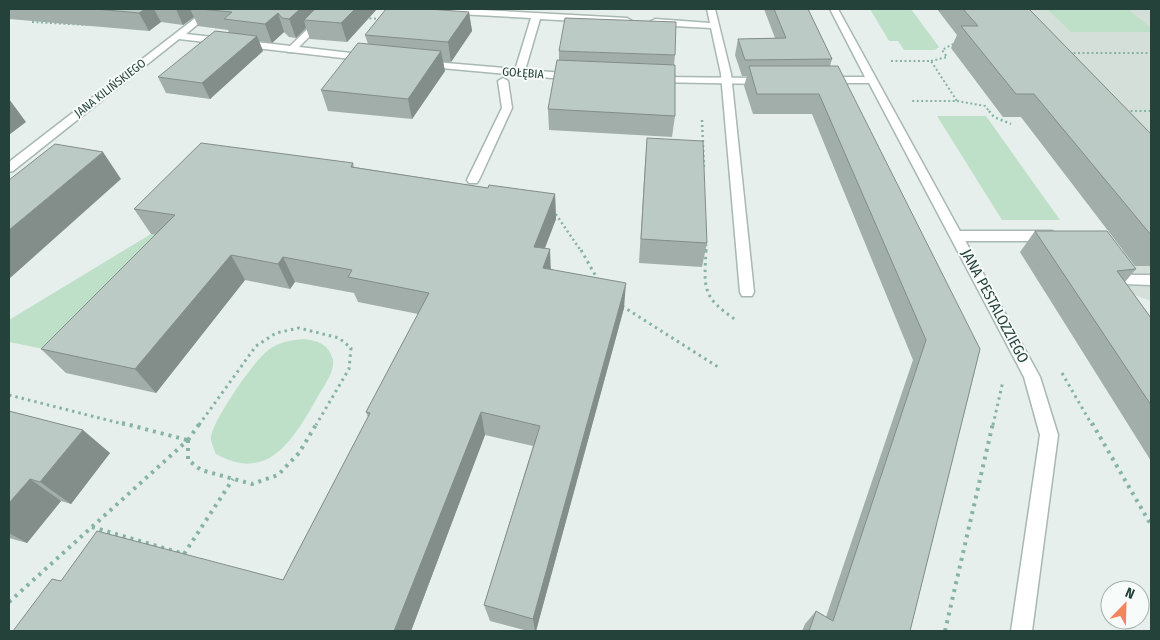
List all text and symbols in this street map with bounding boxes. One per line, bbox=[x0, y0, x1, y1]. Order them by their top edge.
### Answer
street label: JANA KILIŃSKIEGO bbox=[71, 55, 148, 120]
street label: GOŁĘBIA bbox=[502, 65, 545, 81]
street label: JANA PESTALOZZIEGO bbox=[957, 246, 1033, 366]
north arrow bbox=[1100, 580, 1150, 630]
text: N bbox=[1123, 584, 1137, 603]

